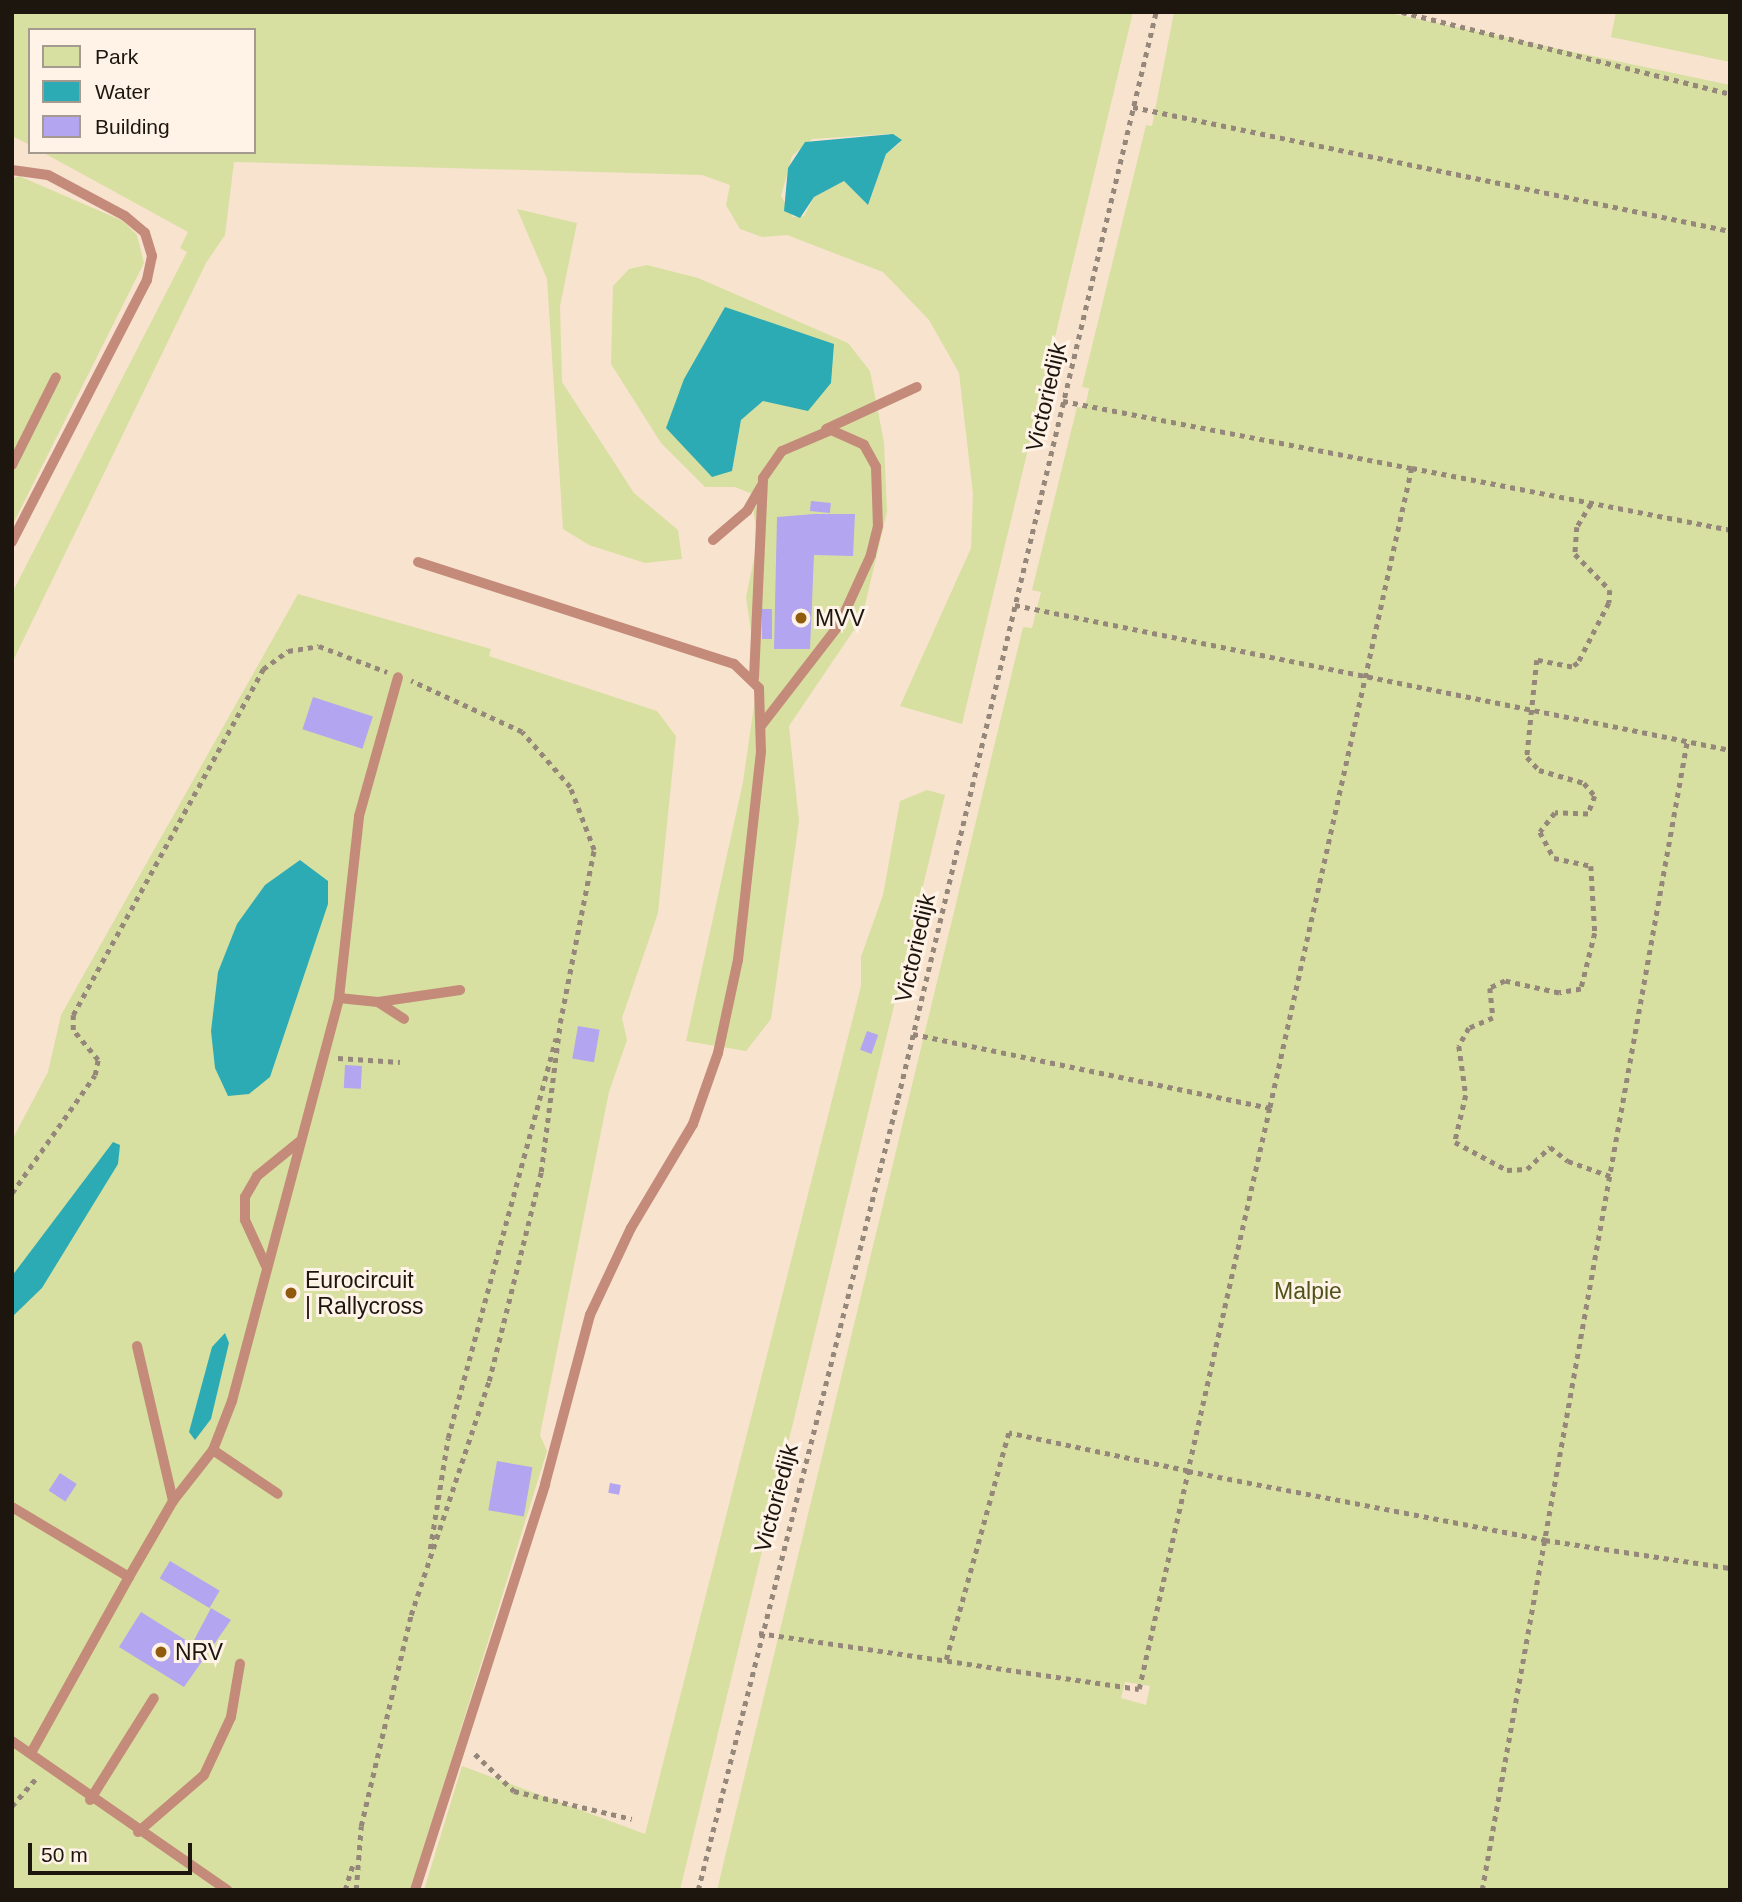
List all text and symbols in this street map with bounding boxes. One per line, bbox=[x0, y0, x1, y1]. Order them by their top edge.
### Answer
legend bbox=[28, 28, 256, 154]
text: Park bbox=[95, 45, 138, 68]
text: Water bbox=[95, 80, 150, 103]
text: Building bbox=[95, 115, 170, 138]
street label: Victoriedijk bbox=[1020, 340, 1072, 454]
place label: MVV bbox=[815, 604, 865, 632]
marker: MVV bbox=[793, 610, 809, 626]
street label: Victoriedijk bbox=[889, 891, 941, 1005]
place label: Eurocircuit | Rallycross bbox=[305, 1266, 423, 1320]
park label: Malpie bbox=[1274, 1277, 1342, 1305]
marker: Eurocircuit | Rallycross bbox=[283, 1285, 299, 1301]
street label: Victoriedijk bbox=[748, 1441, 804, 1555]
place label: NRV bbox=[175, 1638, 223, 1666]
marker: NRV bbox=[153, 1644, 169, 1660]
scale bar bbox=[32, 1828, 196, 1872]
text: 50 m bbox=[41, 1843, 88, 1866]

